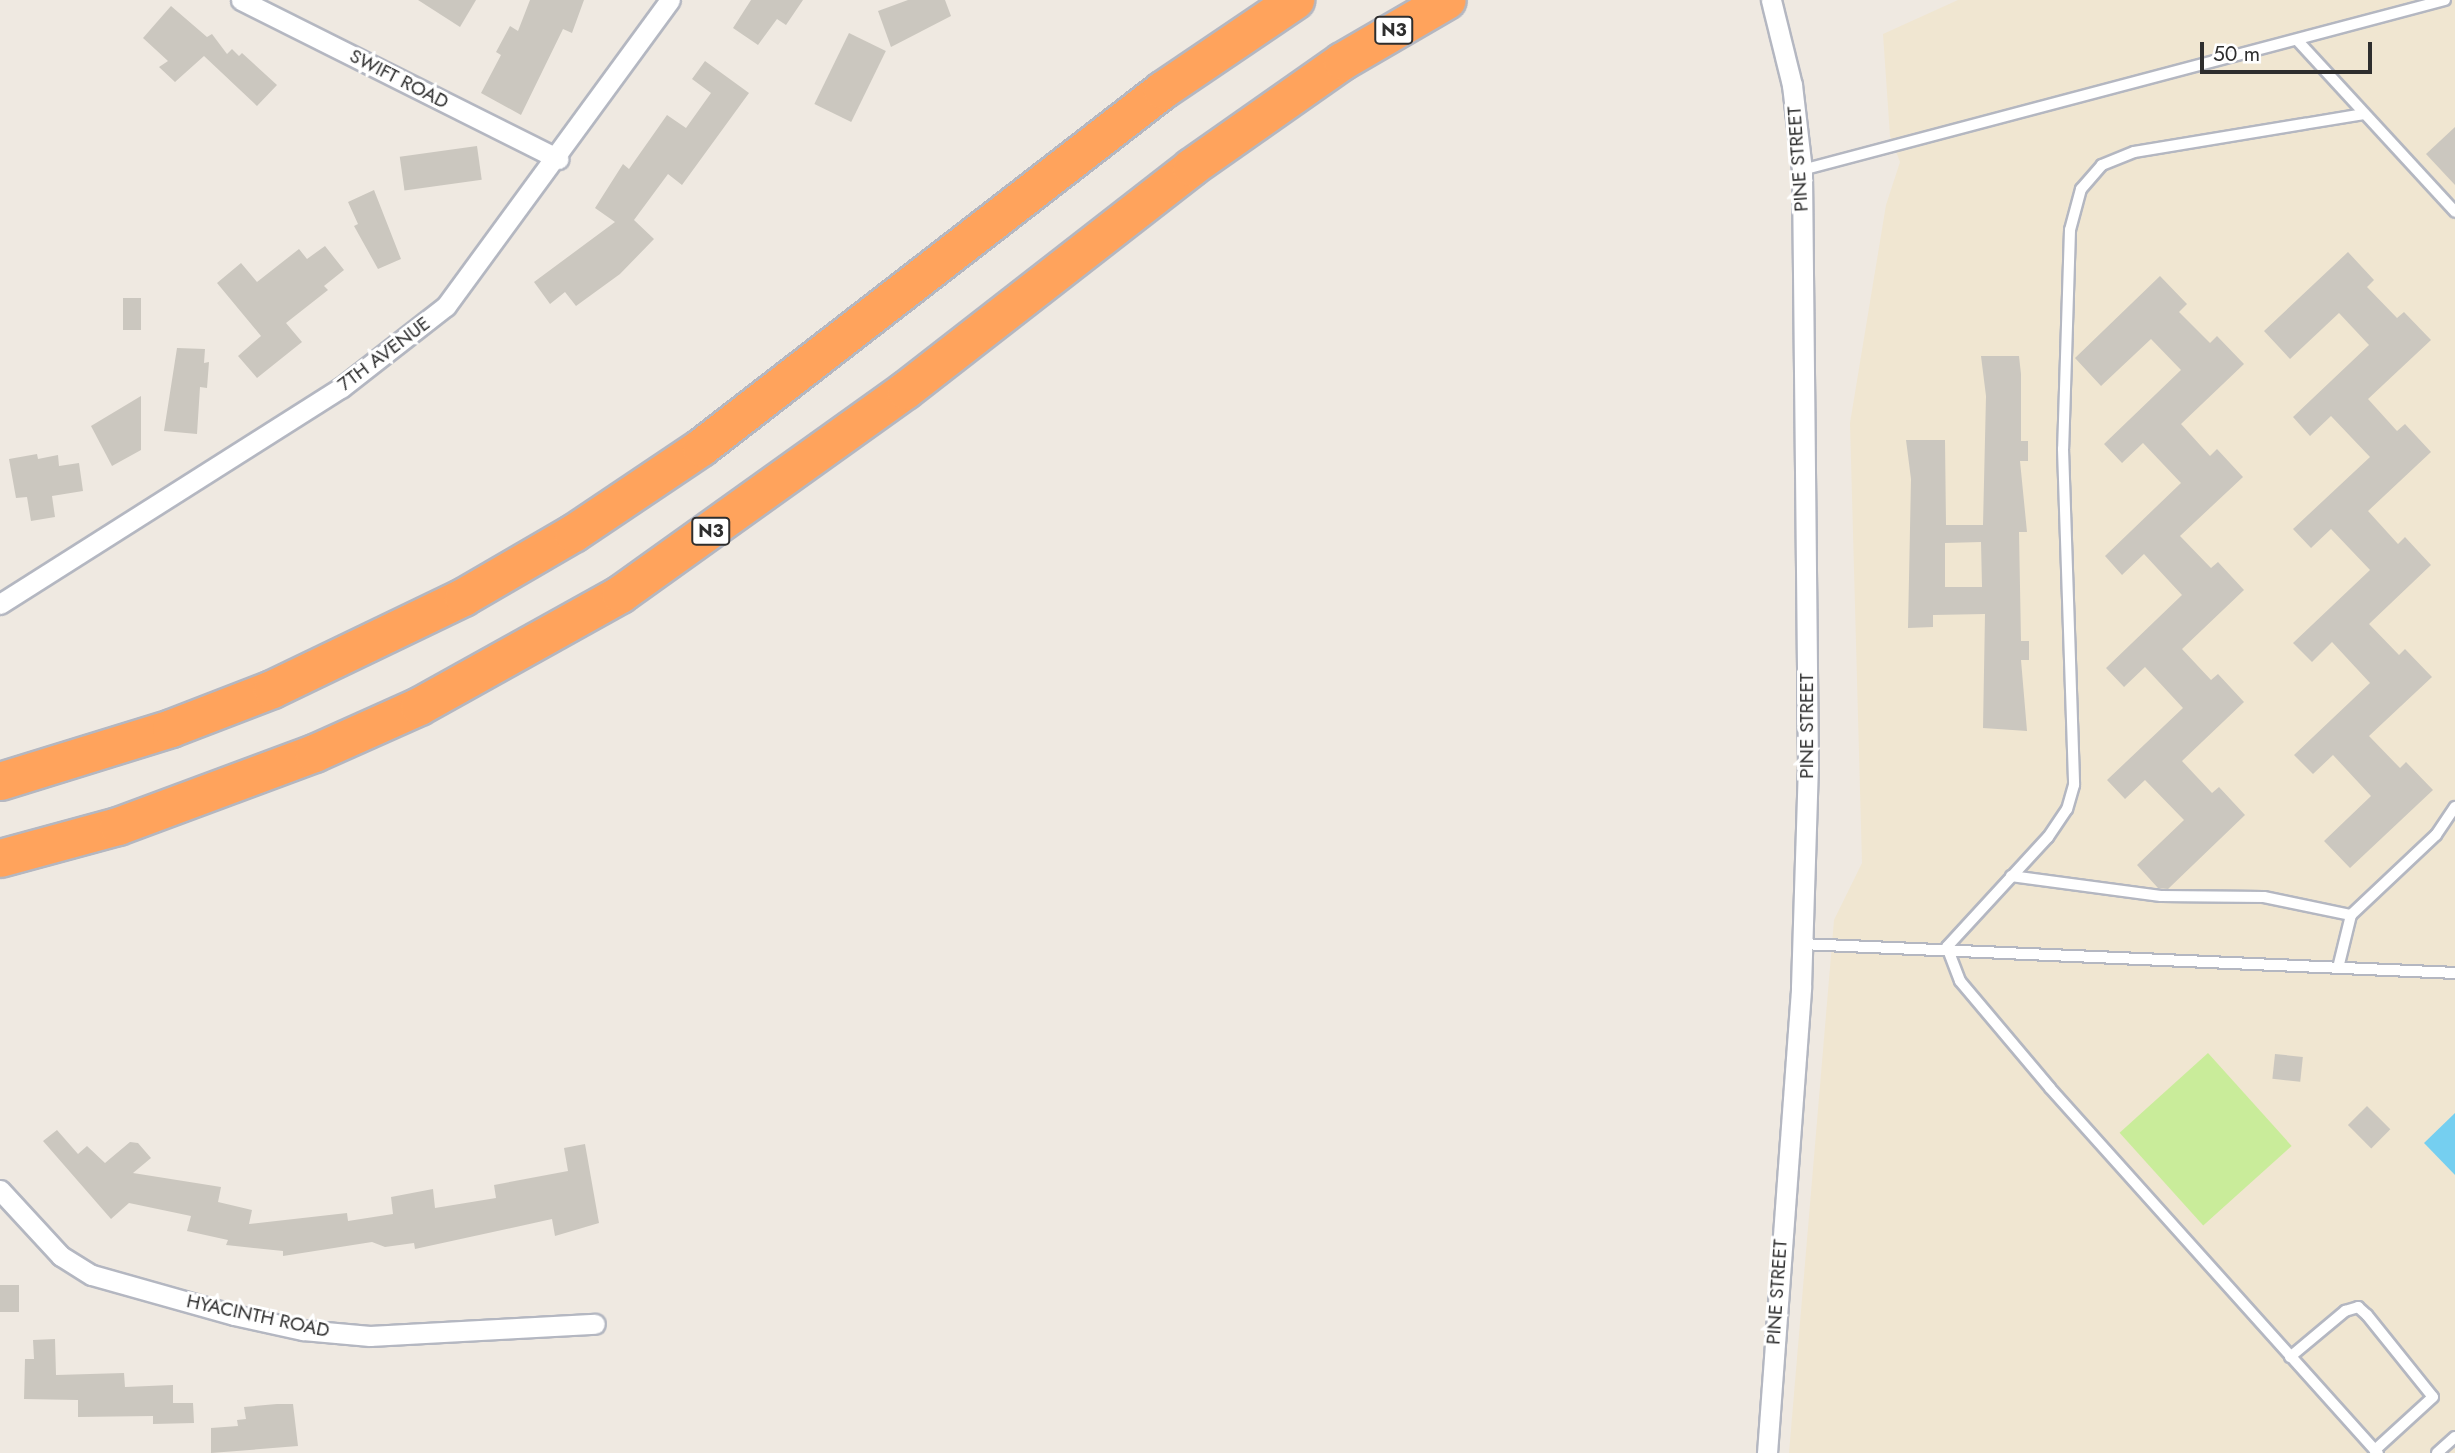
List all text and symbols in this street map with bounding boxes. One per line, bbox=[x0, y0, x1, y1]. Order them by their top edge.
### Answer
road number: N3 bbox=[1373, 15, 1415, 44]
scale bar bbox=[2203, 28, 2374, 72]
text: 50 m bbox=[2213, 39, 2260, 69]
street label: SWIFT ROAD bbox=[346, 44, 452, 114]
street label: PINE STREET bbox=[1783, 106, 1813, 212]
street label: 7TH AVENUE bbox=[333, 312, 435, 396]
road number: N3 bbox=[690, 516, 732, 546]
street label: PINE STREET bbox=[1796, 673, 1818, 779]
street label: PINE STREET bbox=[1762, 1239, 1792, 1345]
street label: HYACINTH ROAD bbox=[185, 1290, 331, 1342]

